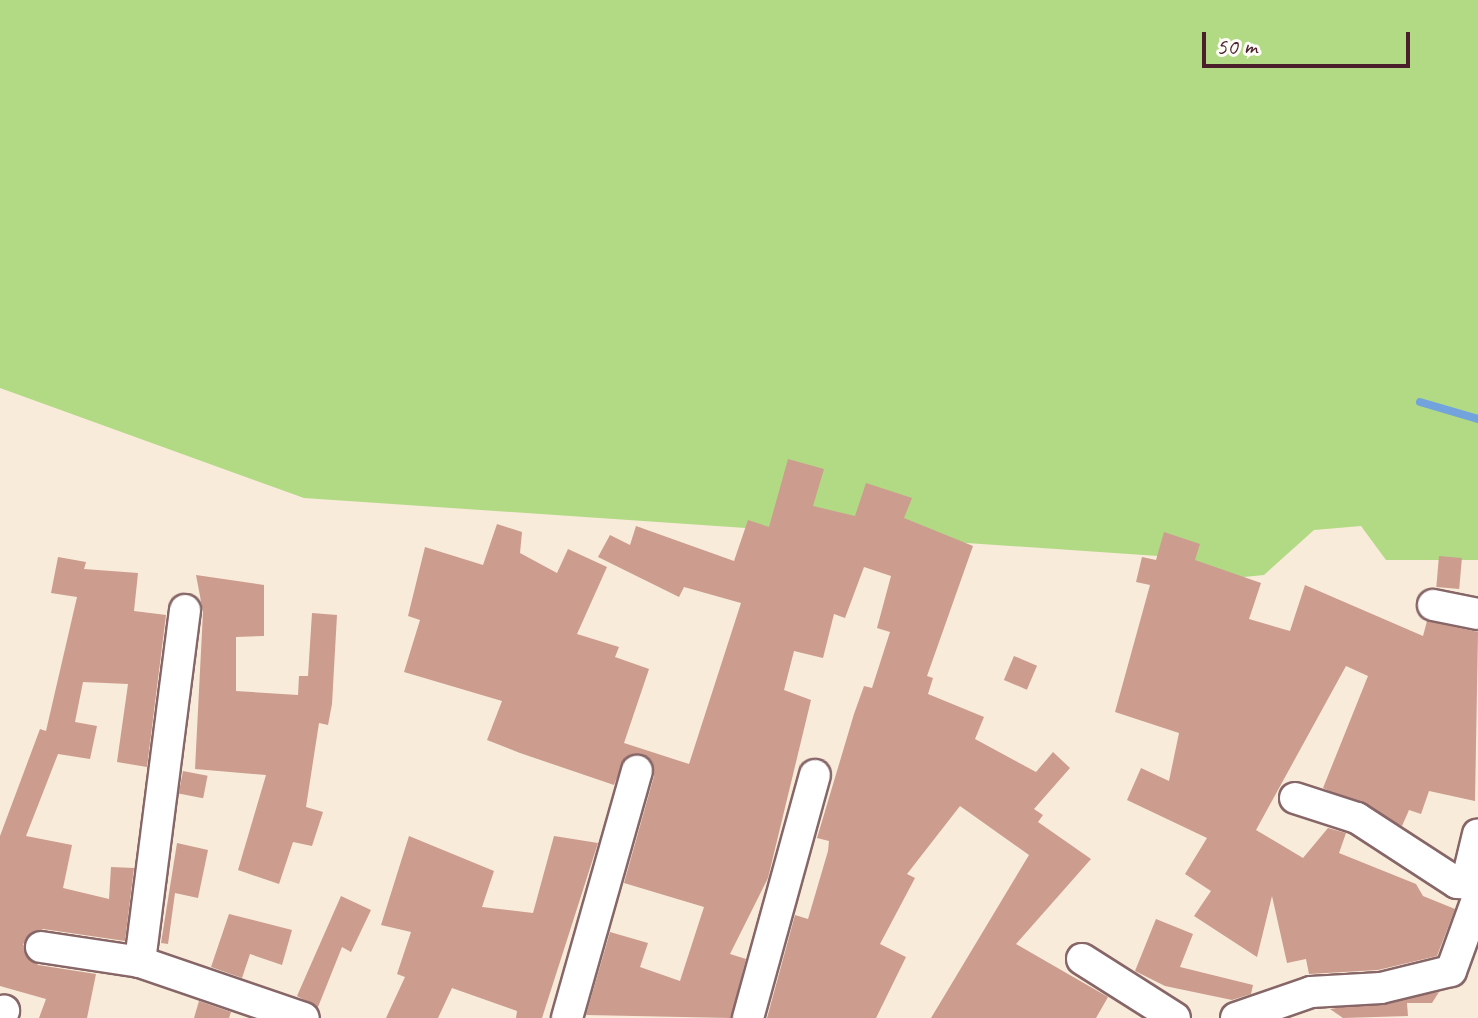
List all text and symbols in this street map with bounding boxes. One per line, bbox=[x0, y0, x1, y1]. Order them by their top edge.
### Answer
scale bar bbox=[1206, 16, 1414, 66]
text: 50 m bbox=[1216, 31, 1257, 61]

